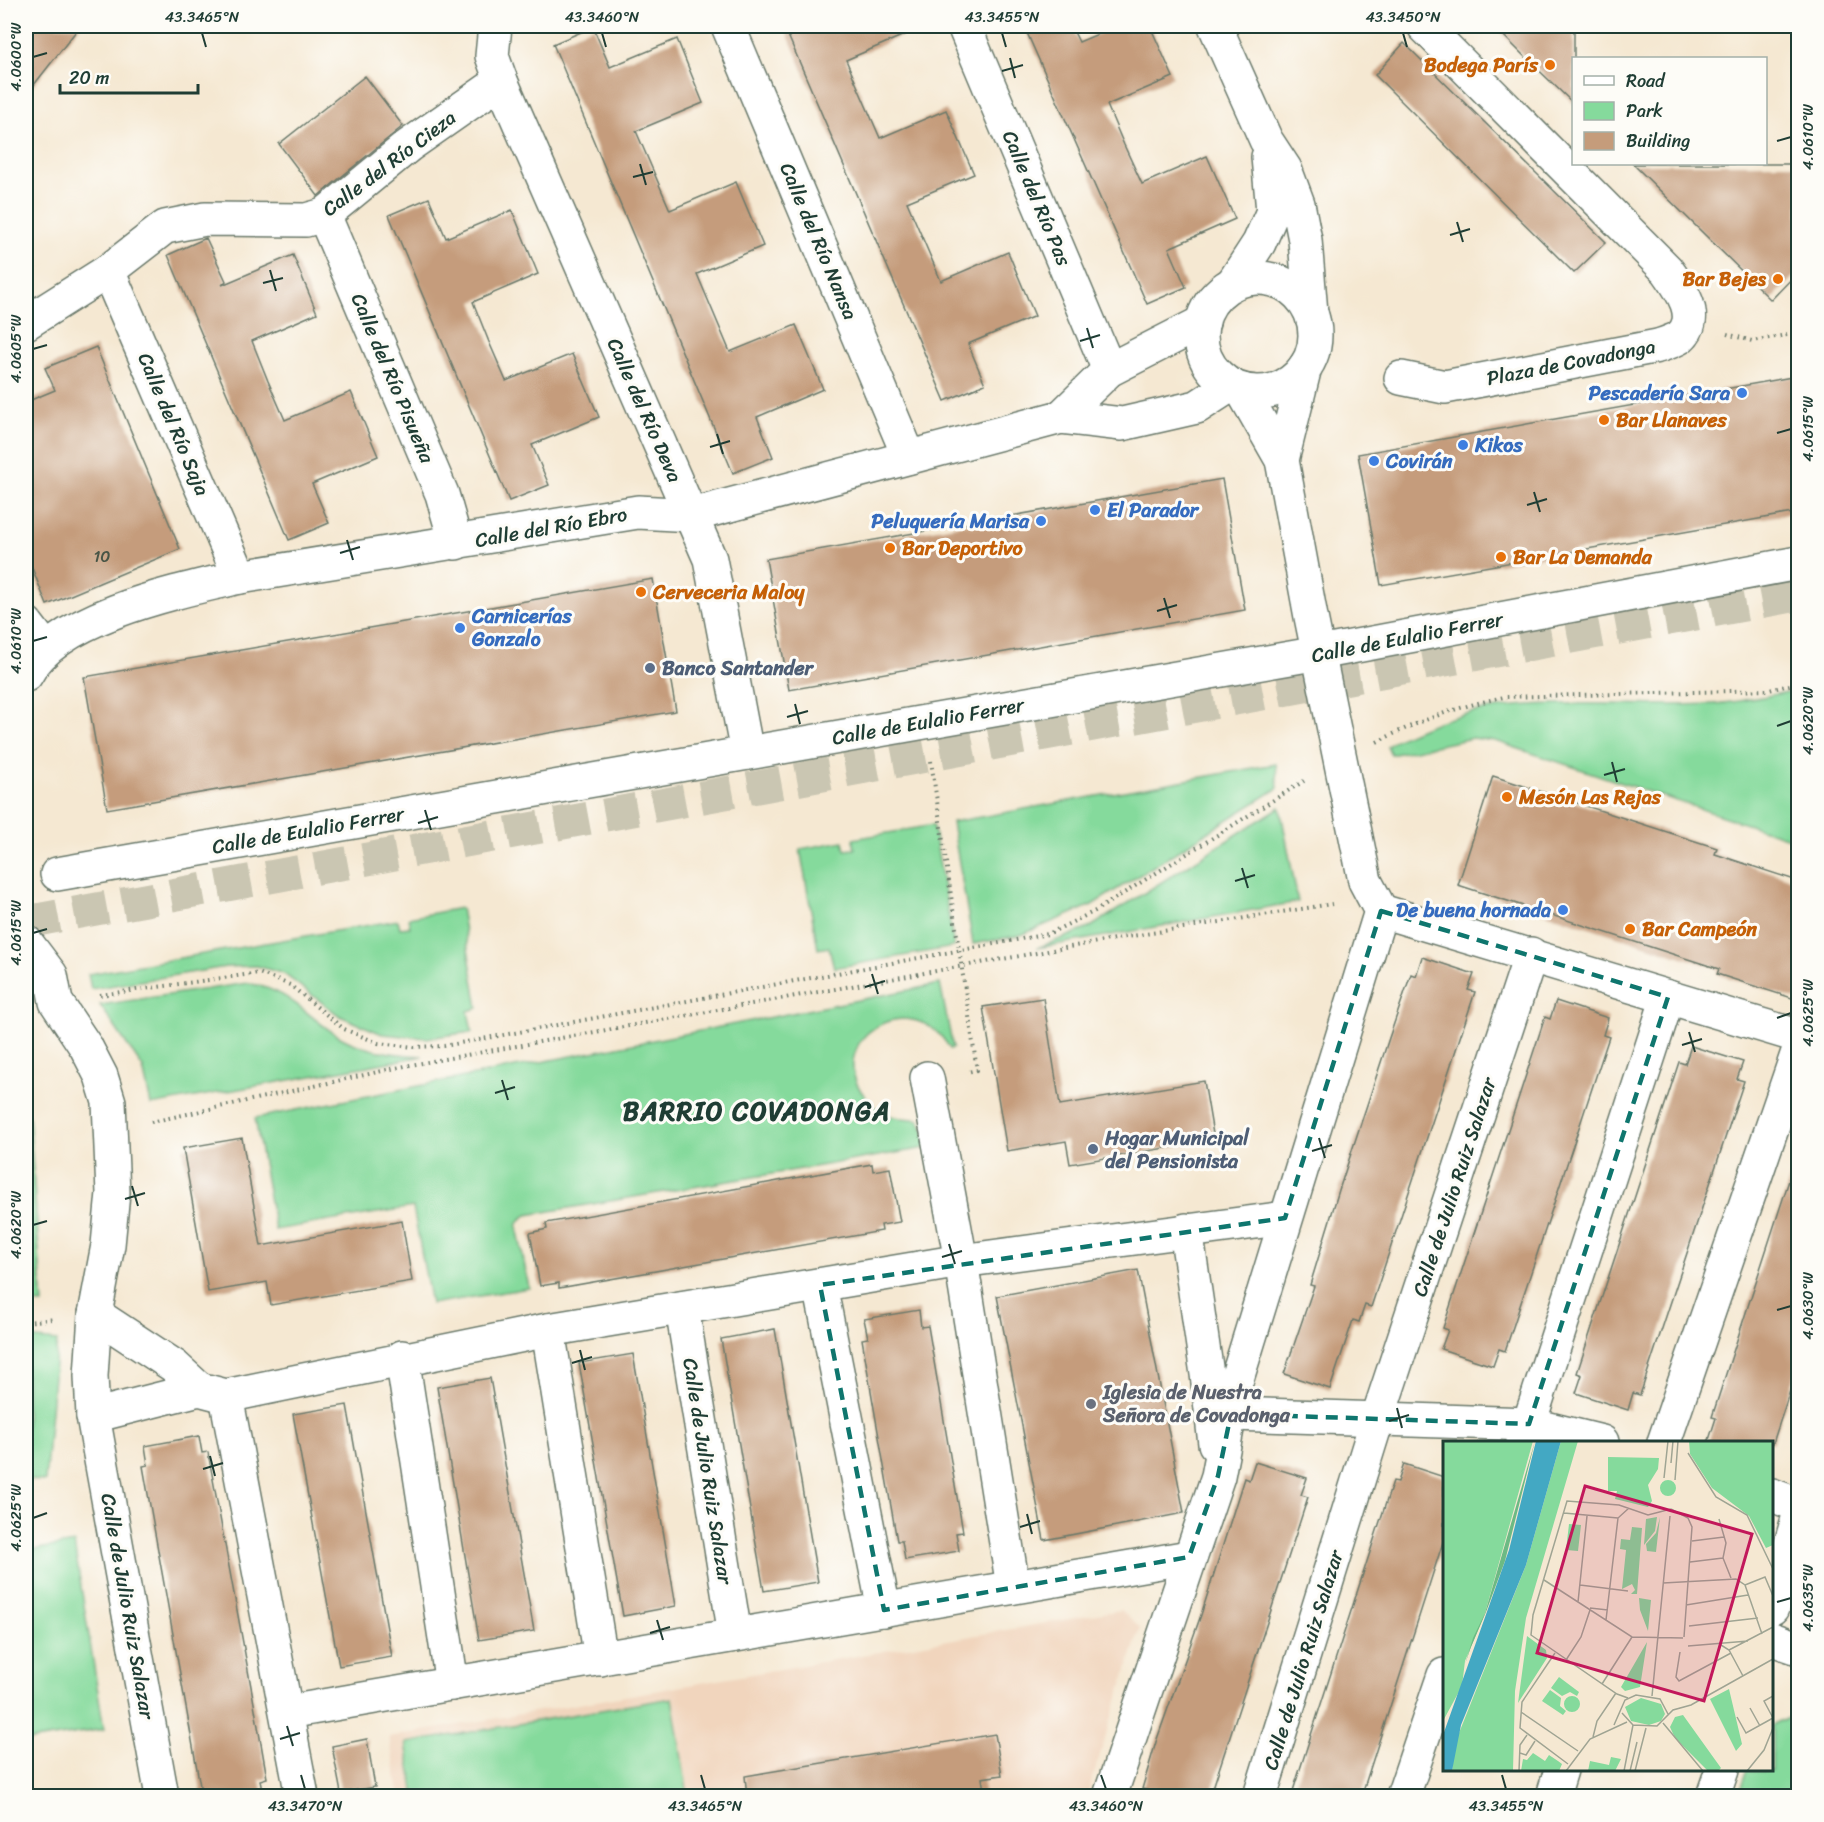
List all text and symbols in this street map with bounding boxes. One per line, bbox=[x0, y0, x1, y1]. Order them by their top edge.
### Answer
text: 43.3465°N bbox=[165, 4, 240, 30]
text: 43.3460°N bbox=[565, 4, 640, 30]
text: 43.3455°N bbox=[965, 4, 1040, 30]
text: 43.3450°N bbox=[1365, 4, 1441, 30]
text: 4.0600°W bbox=[3, 22, 29, 91]
place label: Bodega París bbox=[1424, 48, 1539, 83]
scale bar bbox=[60, 57, 198, 95]
legend bbox=[1572, 57, 1767, 165]
marker: Bodega París bbox=[1543, 58, 1557, 72]
text: 20 m bbox=[69, 62, 109, 94]
text: Road bbox=[1626, 65, 1666, 97]
text: Park bbox=[1626, 95, 1663, 127]
street label: Calle del Río Cieza bbox=[315, 101, 464, 226]
text: 4.0610°W bbox=[1795, 104, 1821, 170]
street label: Calle del Río Pas bbox=[992, 125, 1081, 272]
text: Building bbox=[1626, 125, 1690, 157]
street label: Calle del Río Nansa bbox=[770, 157, 867, 325]
place label: Bar Bejes bbox=[1683, 262, 1767, 297]
marker: Bar Bejes bbox=[1771, 272, 1785, 286]
street label: Calle del Río Pisueña bbox=[341, 288, 445, 470]
text: 4.0605°W bbox=[3, 314, 29, 383]
street label: Plaza de Covadonga bbox=[1484, 329, 1659, 396]
street label: Calle del Río Deva bbox=[597, 332, 692, 488]
street label: Calle del Río Saja bbox=[128, 347, 219, 501]
place label: Pescadería Sara bbox=[1588, 376, 1731, 411]
marker: Pescadería Sara bbox=[1735, 386, 1749, 400]
text: 4.0615°W bbox=[1795, 396, 1821, 462]
place label: Bar Llanaves bbox=[1616, 403, 1728, 438]
marker: Bar Llanaves bbox=[1597, 413, 1611, 427]
place label: Kikos bbox=[1474, 428, 1523, 463]
marker: Kikos bbox=[1456, 438, 1470, 452]
place label: Covirán bbox=[1385, 444, 1453, 479]
marker: Covirán bbox=[1367, 454, 1381, 468]
place label: El Parador bbox=[1107, 493, 1200, 528]
street label: Calle del Río Ebro bbox=[472, 497, 630, 558]
marker: El Parador bbox=[1088, 503, 1102, 517]
place label: Peluquería Marisa bbox=[871, 504, 1030, 539]
marker: Peluquería Marisa bbox=[1034, 514, 1048, 528]
place label: Bar Deportivo bbox=[902, 531, 1024, 566]
place label: Bar La Demanda bbox=[1513, 540, 1653, 575]
marker: Bar Deportivo bbox=[883, 541, 897, 555]
house number: 10 bbox=[94, 542, 110, 571]
marker: Bar La Demanda bbox=[1494, 550, 1508, 564]
place label: Cerveceria Maloy bbox=[652, 575, 805, 610]
marker: Cerveceria Maloy bbox=[634, 585, 648, 599]
place label: Carnicerías Gonzalo bbox=[471, 599, 572, 657]
street label: Calle de Eulalio Ferrer bbox=[1308, 601, 1508, 673]
text: 4.0610°W bbox=[3, 608, 29, 674]
marker: Carnicerías Gonzalo bbox=[453, 621, 467, 635]
place label: Banco Santander bbox=[662, 651, 815, 686]
marker: Banco Santander bbox=[643, 661, 657, 675]
street label: Calle de Eulalio Ferrer bbox=[829, 687, 1029, 756]
text: 4.0620°W bbox=[1795, 687, 1821, 755]
place label: Mesón Las Rejas bbox=[1518, 780, 1662, 815]
marker: Mesón Las Rejas bbox=[1500, 790, 1514, 804]
street label: Calle de Eulalio Ferrer bbox=[209, 796, 409, 865]
place label: De buena hornada bbox=[1396, 893, 1551, 928]
text: 4.0615°W bbox=[3, 900, 29, 966]
marker: De buena hornada bbox=[1556, 903, 1570, 917]
place label: Bar Campeón bbox=[1642, 912, 1757, 947]
marker: Bar Campeón bbox=[1623, 922, 1637, 936]
text: 4.0625°W bbox=[1795, 979, 1821, 1047]
street label: Calle de Julio Ruiz Salazar bbox=[1403, 1071, 1507, 1301]
district label: BARRIO COVADONGA bbox=[623, 1088, 891, 1134]
place label: Hogar Municipal del Pensionista bbox=[1104, 1121, 1250, 1179]
marker: Hogar Municipal del Pensionista bbox=[1086, 1142, 1100, 1156]
text: 4.0620°W bbox=[3, 1191, 29, 1259]
text: 4.0630°W bbox=[1795, 1272, 1821, 1340]
street label: Calle de Julio Ruiz Salazar bbox=[672, 1356, 743, 1588]
place label: Iglesia de Nuestra Señora de Covadonga bbox=[1102, 1375, 1291, 1433]
marker: Iglesia de Nuestra Señora de Covadonga bbox=[1084, 1397, 1098, 1411]
inset map bbox=[1443, 1441, 1773, 1771]
text: 4.0625°W bbox=[3, 1484, 29, 1552]
street label: Calle de Julio Ruiz Salazar bbox=[90, 1491, 165, 1723]
street label: Calle de Julio Ruiz Salazar bbox=[1253, 1544, 1354, 1775]
text: 4.0635°W bbox=[1795, 1564, 1821, 1632]
text: 43.3470°N bbox=[268, 1793, 343, 1819]
text: 43.3465°N bbox=[668, 1793, 743, 1819]
text: 43.3460°N bbox=[1069, 1793, 1144, 1819]
text: 43.3455°N bbox=[1469, 1793, 1544, 1819]

